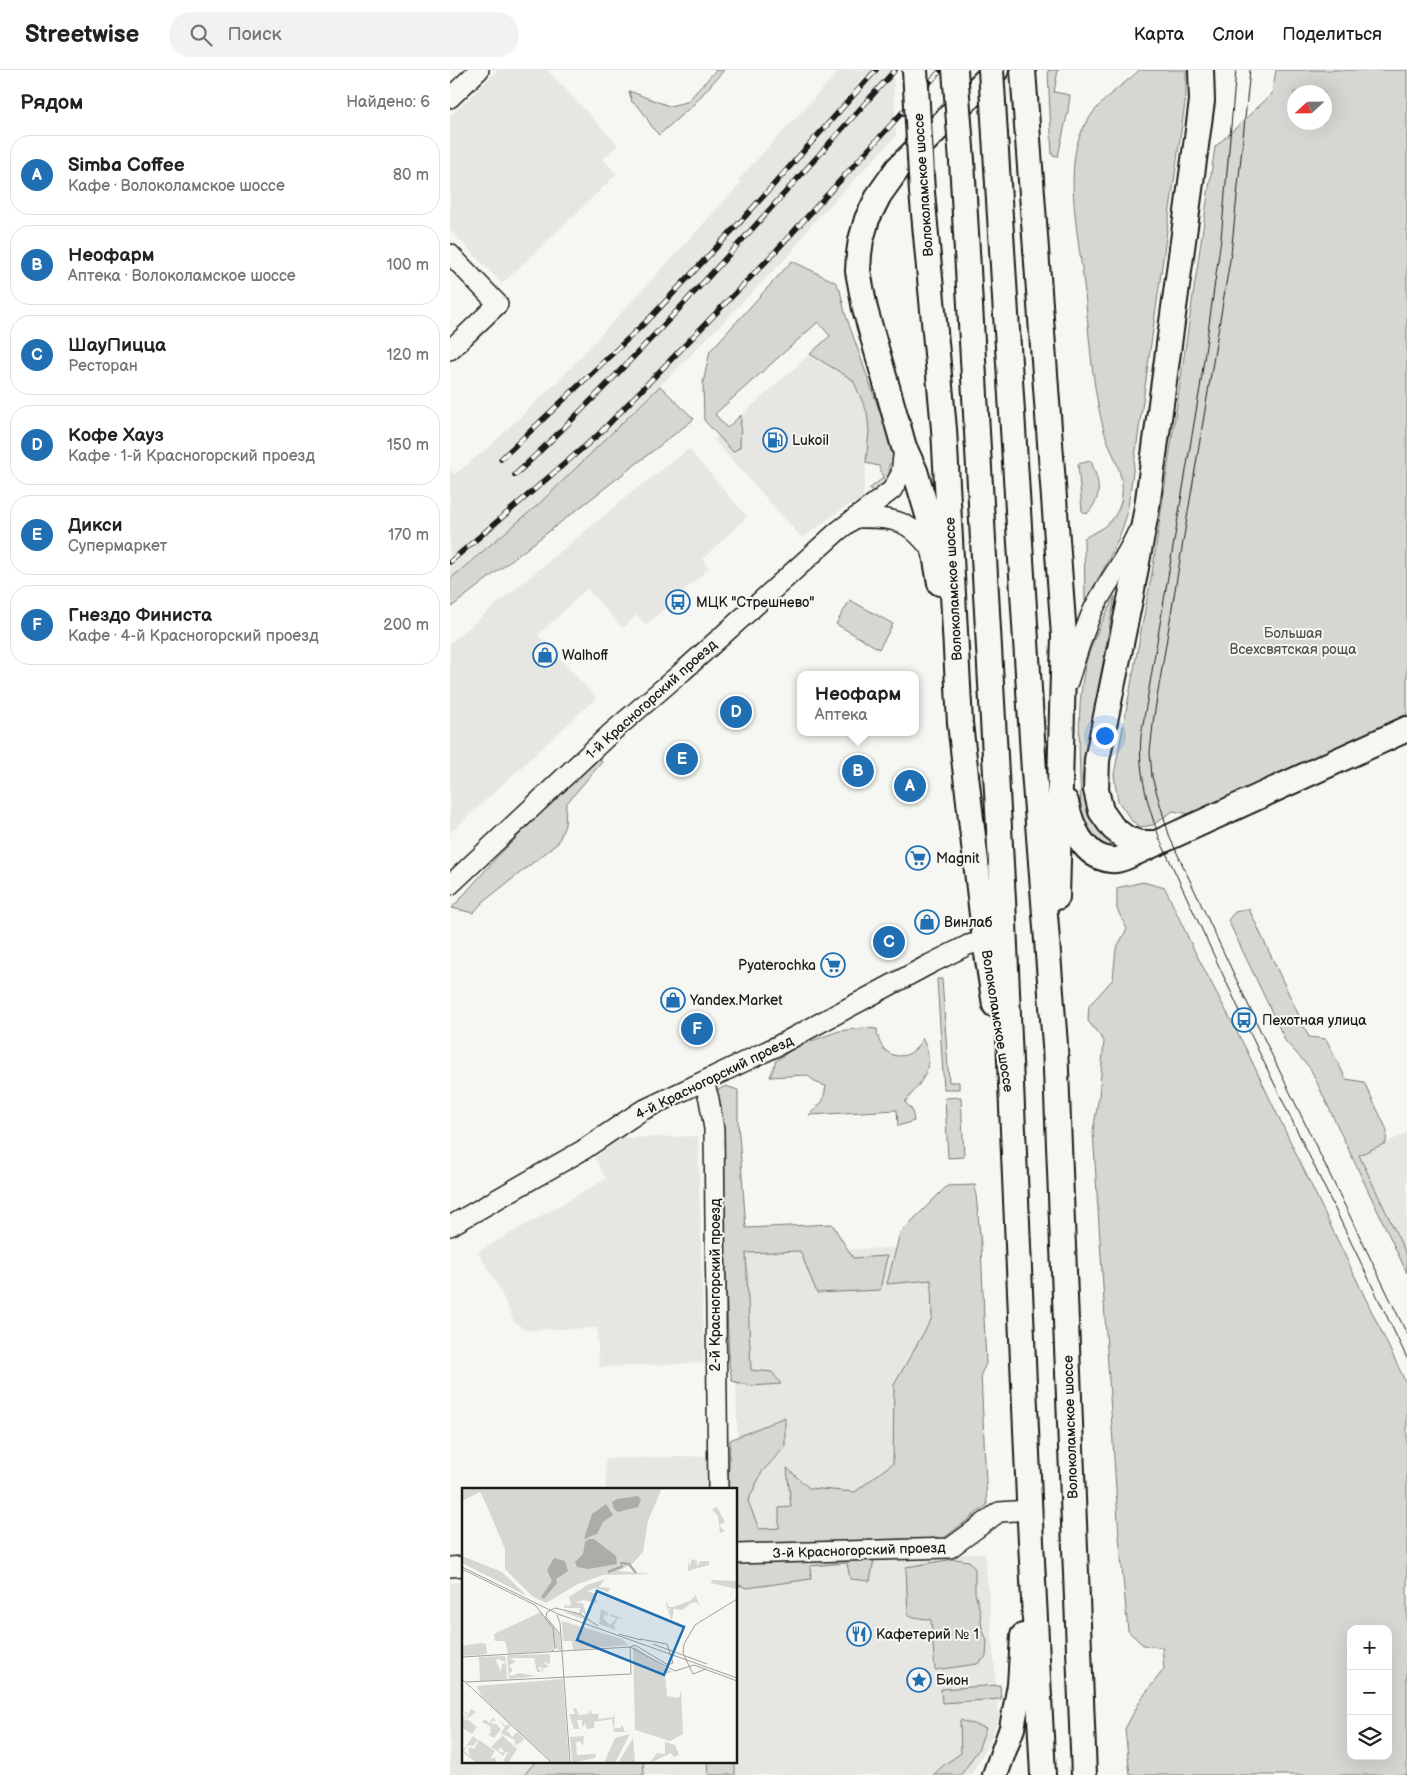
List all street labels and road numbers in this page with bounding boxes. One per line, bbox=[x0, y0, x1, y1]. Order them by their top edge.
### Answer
street label: Волоколамское шоссе bbox=[910, 112, 937, 257]
street label: Волоколамское шоссе bbox=[941, 517, 966, 661]
street label: 1-й Красногорский проезд bbox=[582, 636, 721, 763]
street label: Волоколамское шоссе bbox=[978, 949, 1017, 1094]
street label: 4-й Красногорский проезд bbox=[633, 1032, 796, 1123]
street label: 2-й Красногорский проезд bbox=[707, 1198, 724, 1372]
street label: Волоколамское шоссе bbox=[1059, 1355, 1082, 1499]
street label: 3-й Красногорский проезд bbox=[772, 1539, 946, 1562]

